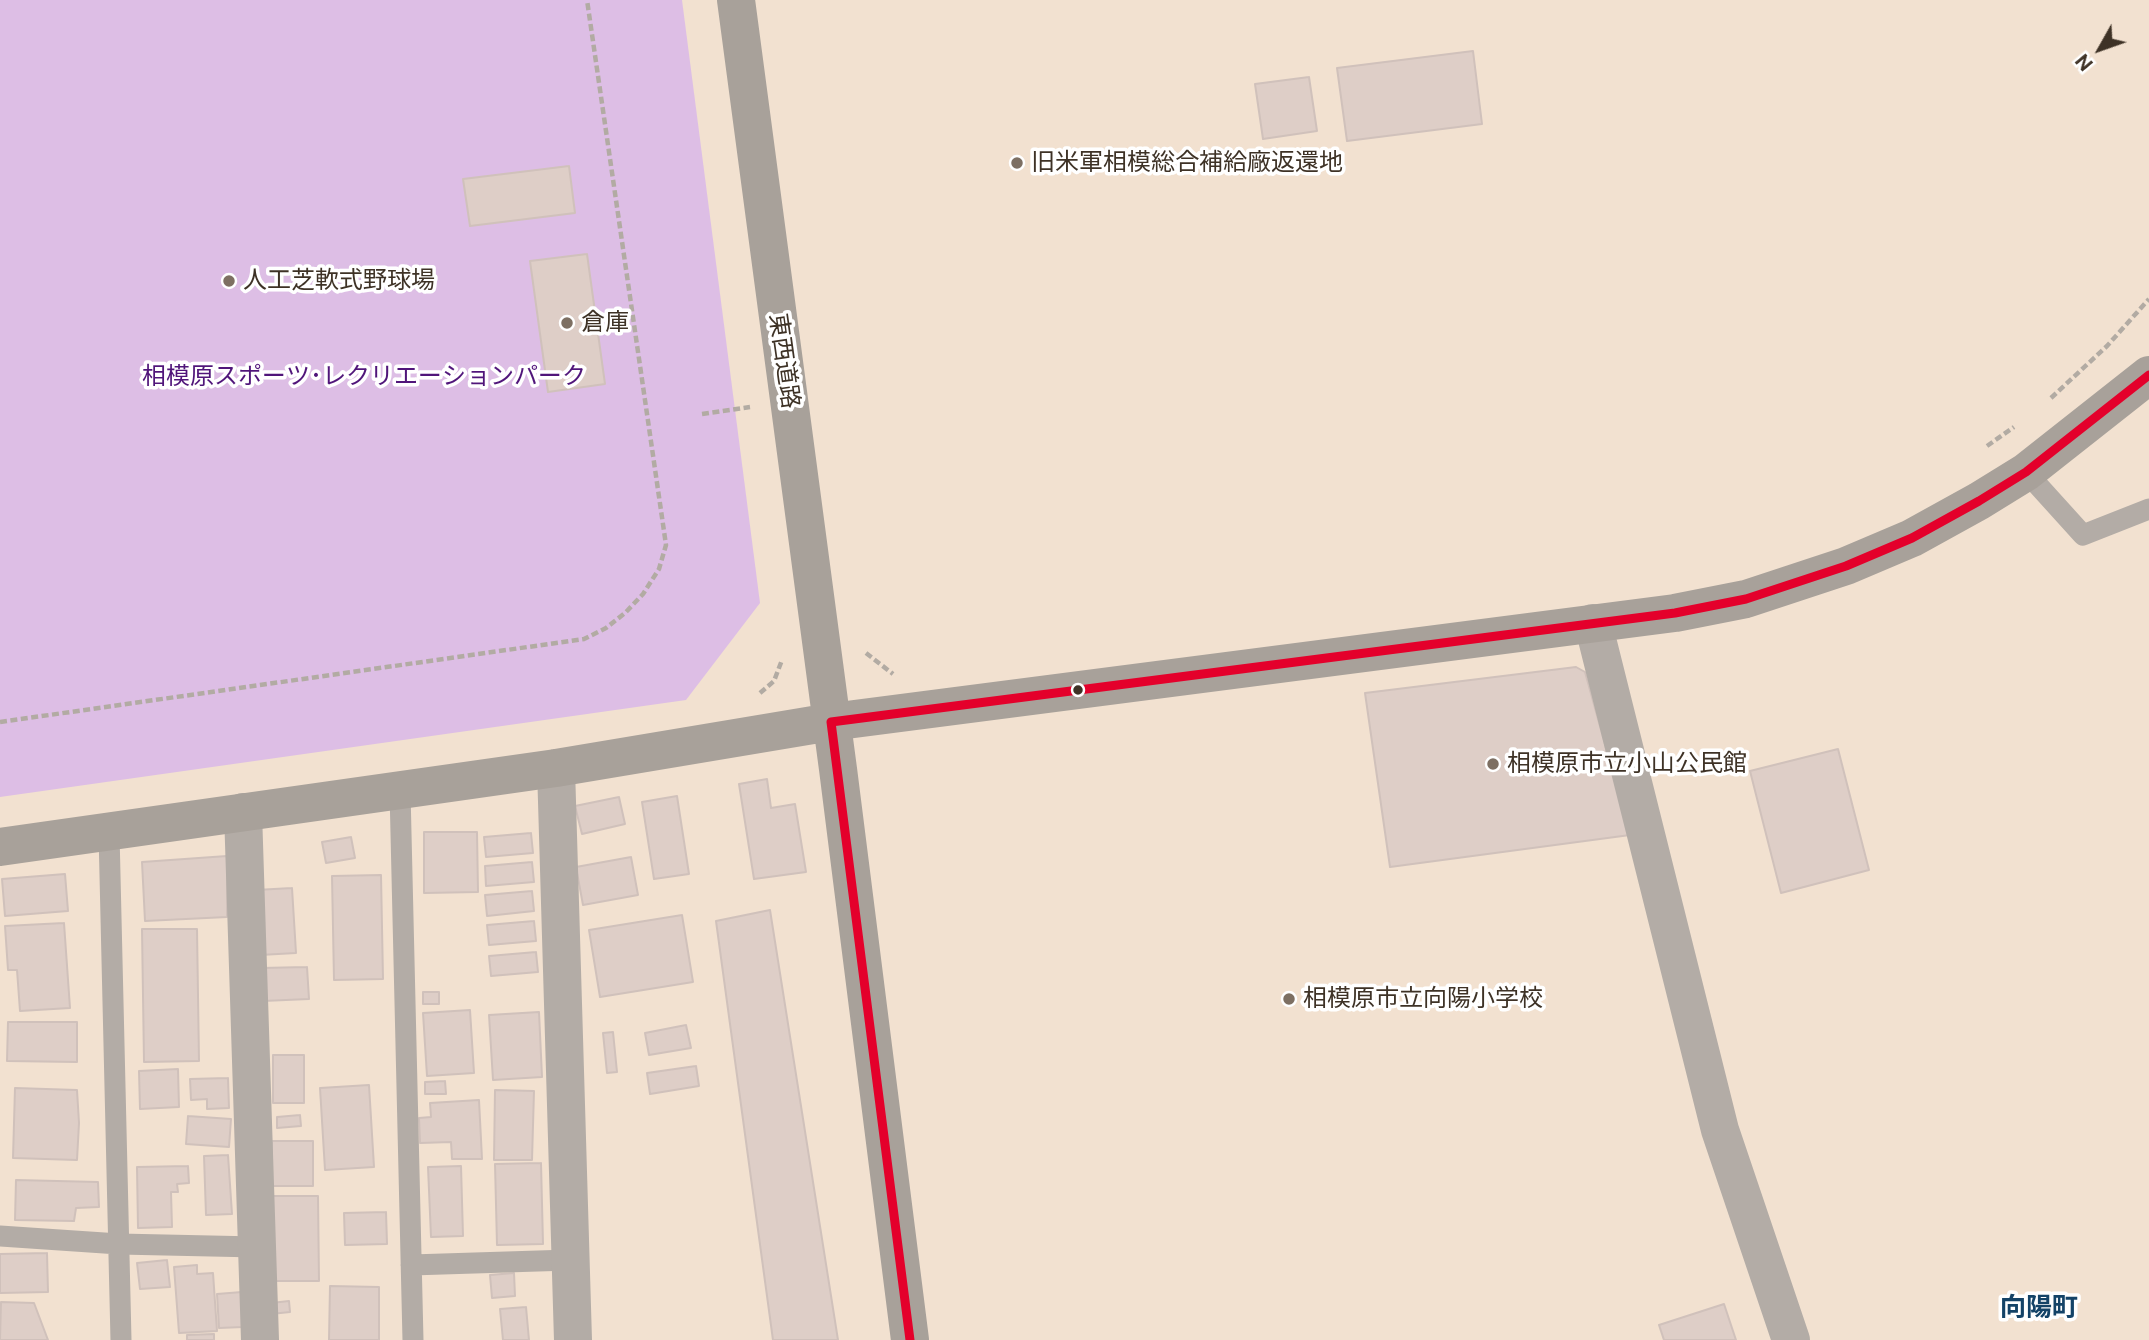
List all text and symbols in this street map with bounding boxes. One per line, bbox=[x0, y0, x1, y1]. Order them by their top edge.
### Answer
north arrow bbox=[2065, 14, 2135, 84]
text: N bbox=[2071, 50, 2097, 75]
place label: 旧米軍相模総合補給廠返還地 bbox=[1031, 149, 1343, 177]
marker: 旧米軍相模総合補給廠返還地 bbox=[1009, 155, 1025, 171]
place label: 人工芝軟式野球場 bbox=[243, 267, 435, 295]
marker: 人工芝軟式野球場 bbox=[221, 273, 237, 289]
place label: 倉庫 bbox=[581, 309, 629, 337]
street label: 東西道路 bbox=[763, 311, 805, 411]
marker: 倉庫 bbox=[559, 315, 575, 331]
park label: 相模原スポーツ･レクリエーションパーク bbox=[142, 363, 586, 391]
unlabelled marker bbox=[1071, 683, 1085, 697]
place label: 相模原市立小山公民館 bbox=[1507, 750, 1747, 778]
marker: 相模原市立小山公民館 bbox=[1485, 756, 1501, 772]
place label: 相模原市立向陽小学校 bbox=[1303, 985, 1543, 1013]
marker: 相模原市立向陽小学校 bbox=[1281, 991, 1297, 1007]
district label: 向陽町 bbox=[2000, 1292, 2078, 1324]

